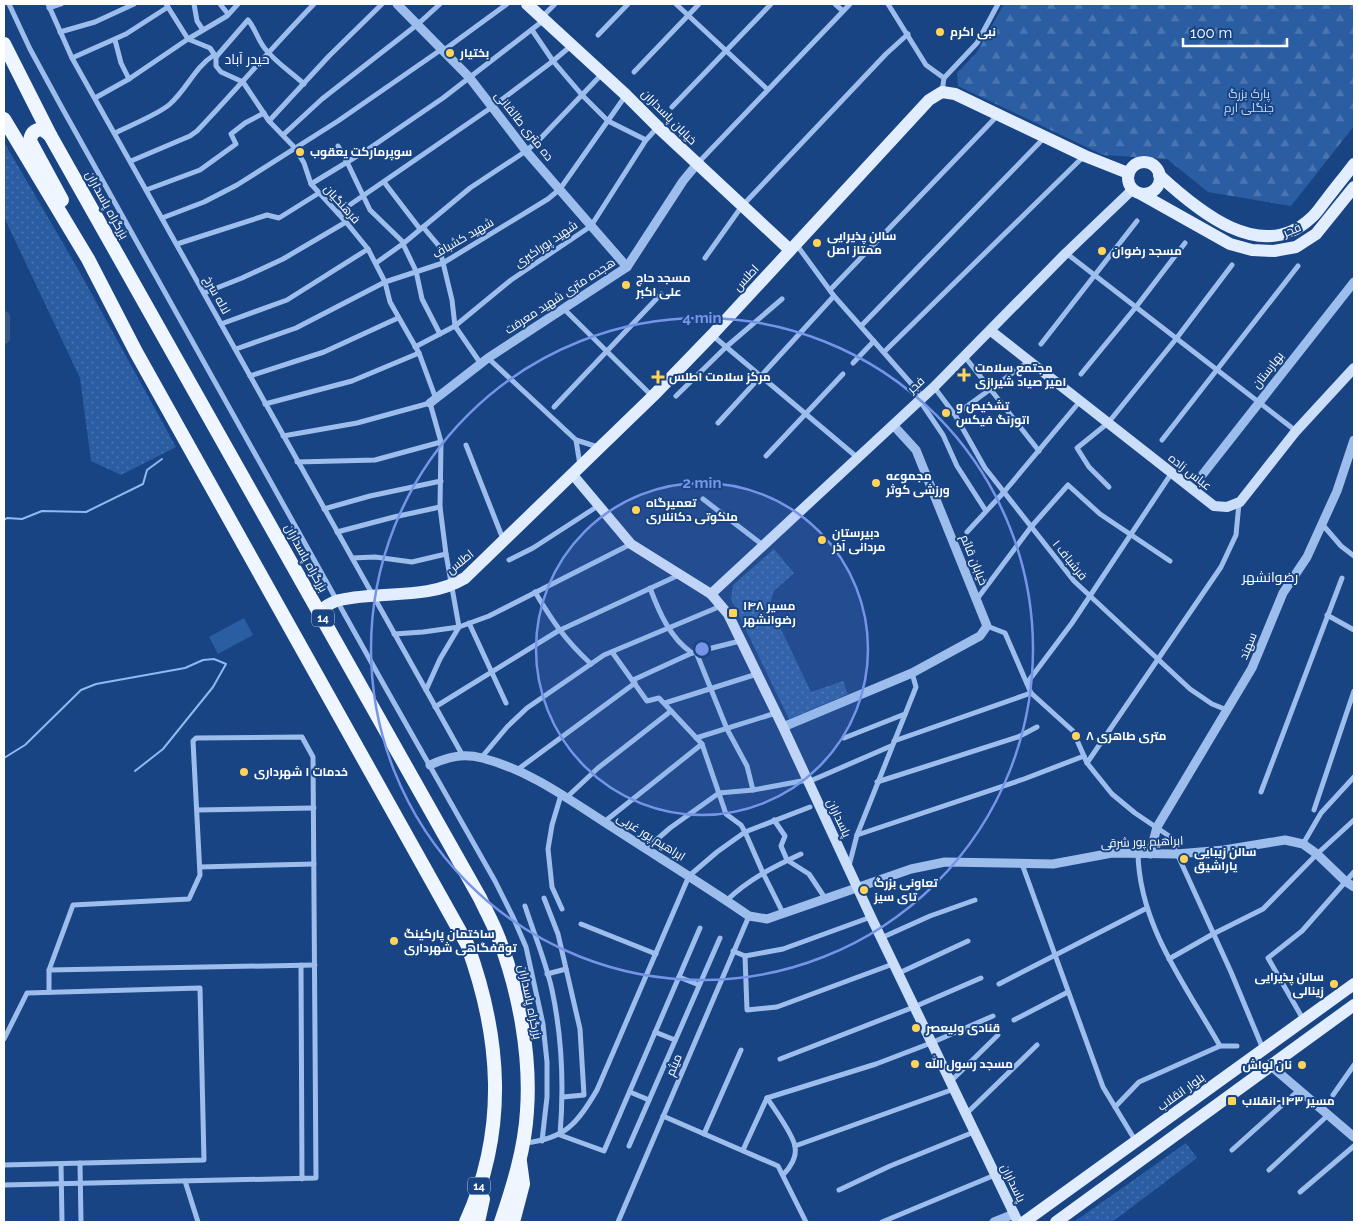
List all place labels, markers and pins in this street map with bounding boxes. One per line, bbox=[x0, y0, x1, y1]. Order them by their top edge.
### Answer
place label: نبی اکرم bbox=[950, 25, 996, 40]
marker: نبی اکرم bbox=[934, 26, 946, 38]
place label: بختیار bbox=[459, 46, 489, 61]
marker: بختیار bbox=[444, 47, 456, 59]
place label: سوپرمارکت یعقوب bbox=[310, 145, 412, 161]
marker: سوپرمارکت یعقوب bbox=[294, 146, 306, 158]
place label: سالن پذیرایی ممتاز اصل bbox=[827, 229, 897, 258]
marker: سالن پذیرایی ممتاز اصل bbox=[811, 237, 823, 249]
place label: مسجد رضوان bbox=[1112, 244, 1182, 259]
marker: مسجد رضوان bbox=[1096, 245, 1108, 257]
place label: مسجد حاج علی اکبر bbox=[635, 271, 691, 300]
marker: مسجد حاج علی اکبر bbox=[620, 279, 632, 291]
place label: مجتمع سلامت امیر صیاد شیرازی bbox=[975, 361, 1066, 390]
marker: مجتمع سلامت امیر صیاد شیرازی bbox=[957, 368, 971, 382]
marker: مرکز سلامت اطلس bbox=[651, 370, 665, 384]
place label: مرکز سلامت اطلس bbox=[669, 370, 771, 385]
place label: تشخیص و اتورنگ فیکس bbox=[956, 399, 1030, 428]
marker: تشخیص و اتورنگ فیکس bbox=[940, 407, 952, 419]
place label: مجموعه ورزشی کوثر bbox=[885, 469, 950, 498]
marker: مجموعه ورزشی کوثر bbox=[870, 477, 882, 489]
place label: تعمیرگاه ملکوتی دکانلاری bbox=[646, 496, 738, 525]
marker: تعمیرگاه ملکوتی دکانلاری bbox=[630, 504, 642, 516]
place label: دبیرستان مردانی آذر bbox=[831, 526, 885, 555]
marker: دبیرستان مردانی آذر bbox=[816, 534, 828, 546]
place label: مسیر ۱۴۸ رضوانشهر bbox=[742, 599, 796, 628]
marker: مسیر ۱۴۸ رضوانشهر bbox=[727, 607, 739, 619]
centre of rings bbox=[693, 640, 711, 658]
place label: ۸ متری طاهری bbox=[1086, 729, 1167, 744]
marker: ۸ متری طاهری bbox=[1070, 730, 1082, 742]
place label: خدمات ۱ شهرداری bbox=[254, 765, 348, 780]
marker: خدمات ۱ شهرداری bbox=[238, 766, 250, 778]
place label: سالن زیبایی یاراشیق bbox=[1194, 845, 1257, 874]
marker: سالن زیبایی یاراشیق bbox=[1178, 853, 1190, 865]
place label: تعاونی بزرگ تای سیز bbox=[873, 876, 938, 905]
marker: تعاونی بزرگ تای سیز bbox=[858, 884, 870, 896]
place label: ساختمان پارکینگ توقفگاهی شهرداری bbox=[404, 927, 517, 956]
marker: ساختمان پارکینگ توقفگاهی شهرداری bbox=[388, 935, 400, 947]
place label: سالن پذیرایی زینالی bbox=[1254, 970, 1324, 999]
marker: سالن پذیرایی زینالی bbox=[1328, 978, 1340, 990]
place label: قنادی ولیعصر bbox=[925, 1021, 1000, 1036]
marker: قنادی ولیعصر bbox=[910, 1022, 922, 1034]
place label: مسجد رسول الله bbox=[925, 1055, 1013, 1072]
marker: مسجد رسول الله bbox=[909, 1058, 921, 1070]
place label: نان لواش bbox=[1243, 1058, 1292, 1073]
marker: نان لواش bbox=[1296, 1059, 1308, 1071]
place label: مسیر ۱۴۳-انقلاب bbox=[1242, 1094, 1335, 1109]
marker: مسیر ۱۴۳-انقلاب bbox=[1226, 1095, 1238, 1107]

